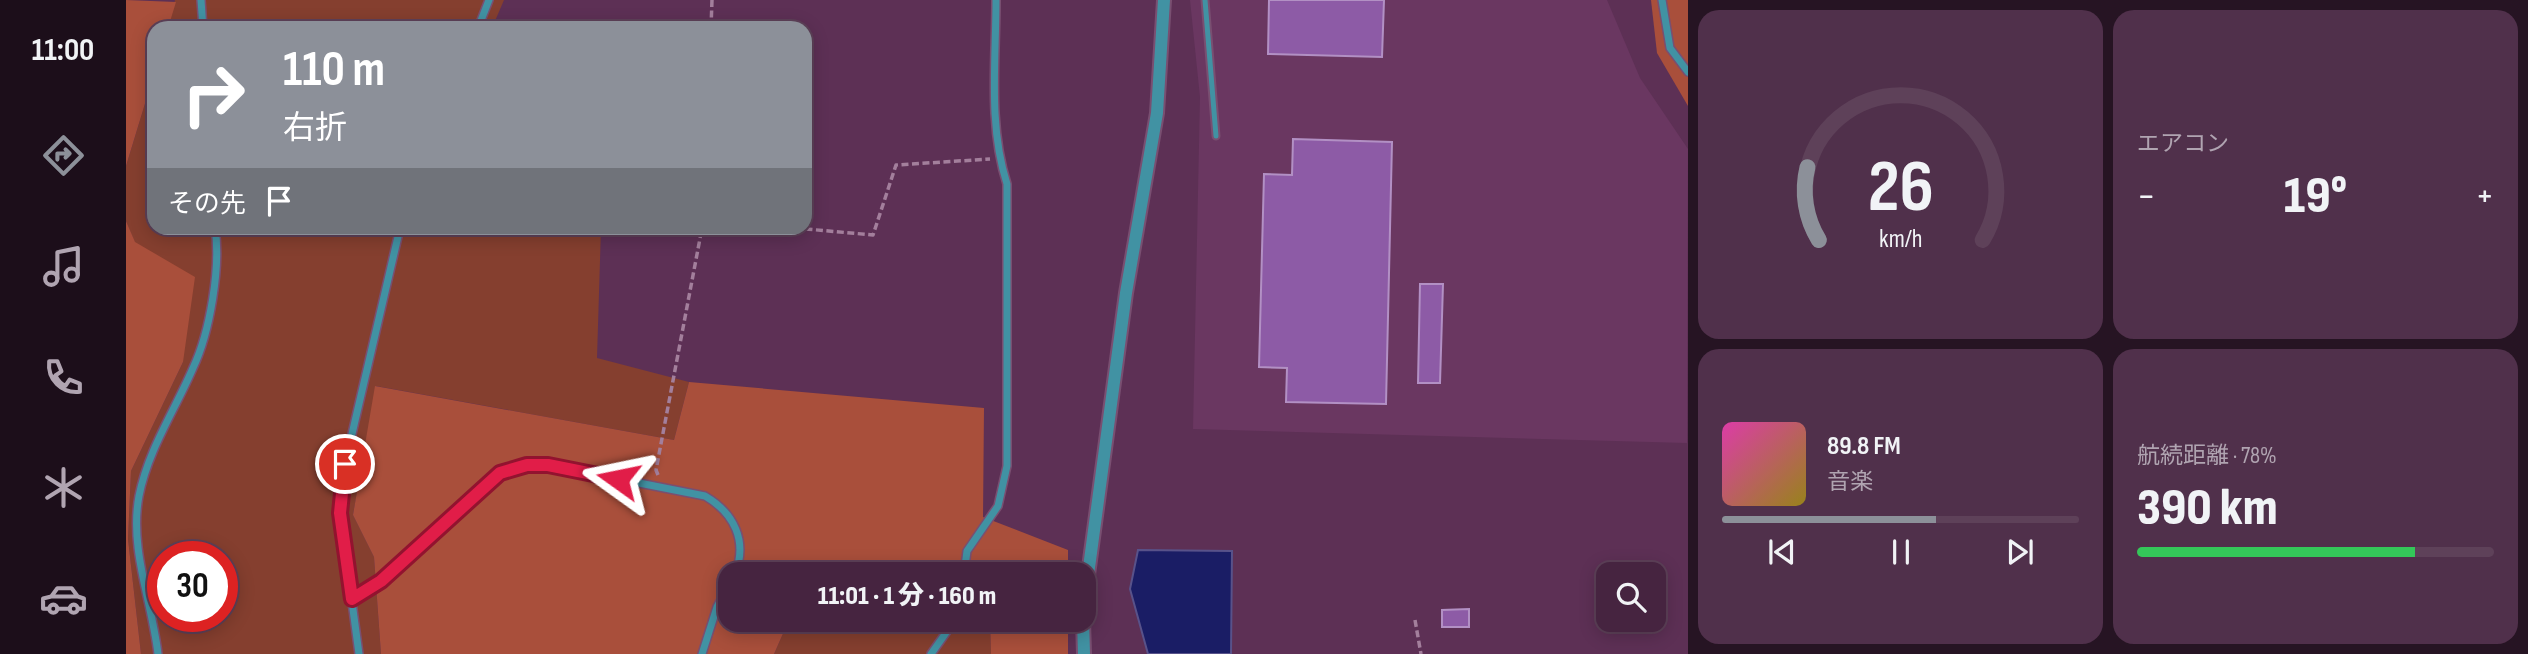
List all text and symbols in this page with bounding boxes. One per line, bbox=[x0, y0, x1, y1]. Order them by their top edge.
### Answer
text: 11:00 bbox=[32, 31, 94, 70]
text: 110 m bbox=[283, 41, 385, 100]
icon: right bbox=[168, 49, 259, 140]
text: 右折 bbox=[283, 109, 347, 148]
text: エアコン bbox=[2137, 130, 2229, 158]
icon: directions bbox=[39, 131, 88, 180]
text: 26 bbox=[1867, 145, 1934, 233]
text: 19° bbox=[2284, 165, 2347, 228]
text: − bbox=[2137, 174, 2156, 219]
text: + bbox=[2475, 174, 2494, 219]
icon: arrive bbox=[260, 182, 298, 220]
text: その先 bbox=[168, 189, 246, 220]
text: km/h bbox=[1879, 224, 1922, 255]
icon: music bbox=[39, 242, 88, 291]
icon: phone bbox=[39, 353, 88, 402]
text: 89.8 FM bbox=[1827, 431, 1901, 462]
pin bbox=[315, 434, 375, 494]
position arrow bbox=[581, 442, 655, 516]
text: 航続距離 · 78% bbox=[2137, 442, 2277, 470]
icon: arrive bbox=[326, 445, 364, 483]
icon: climate bbox=[39, 463, 88, 512]
text: 音楽 bbox=[1827, 468, 1873, 496]
text: 390 km bbox=[2137, 477, 2278, 540]
icon: previous bbox=[1763, 533, 1801, 571]
icon: pause bbox=[1882, 533, 1920, 571]
icon: next bbox=[2001, 533, 2039, 571]
speed limit sign: 30 bbox=[147, 541, 238, 632]
map controls bbox=[1596, 562, 1666, 632]
button: search bbox=[1596, 562, 1666, 632]
icon: car bbox=[39, 574, 88, 623]
text: 11:01 · 1 分 · 160 m bbox=[818, 581, 996, 612]

